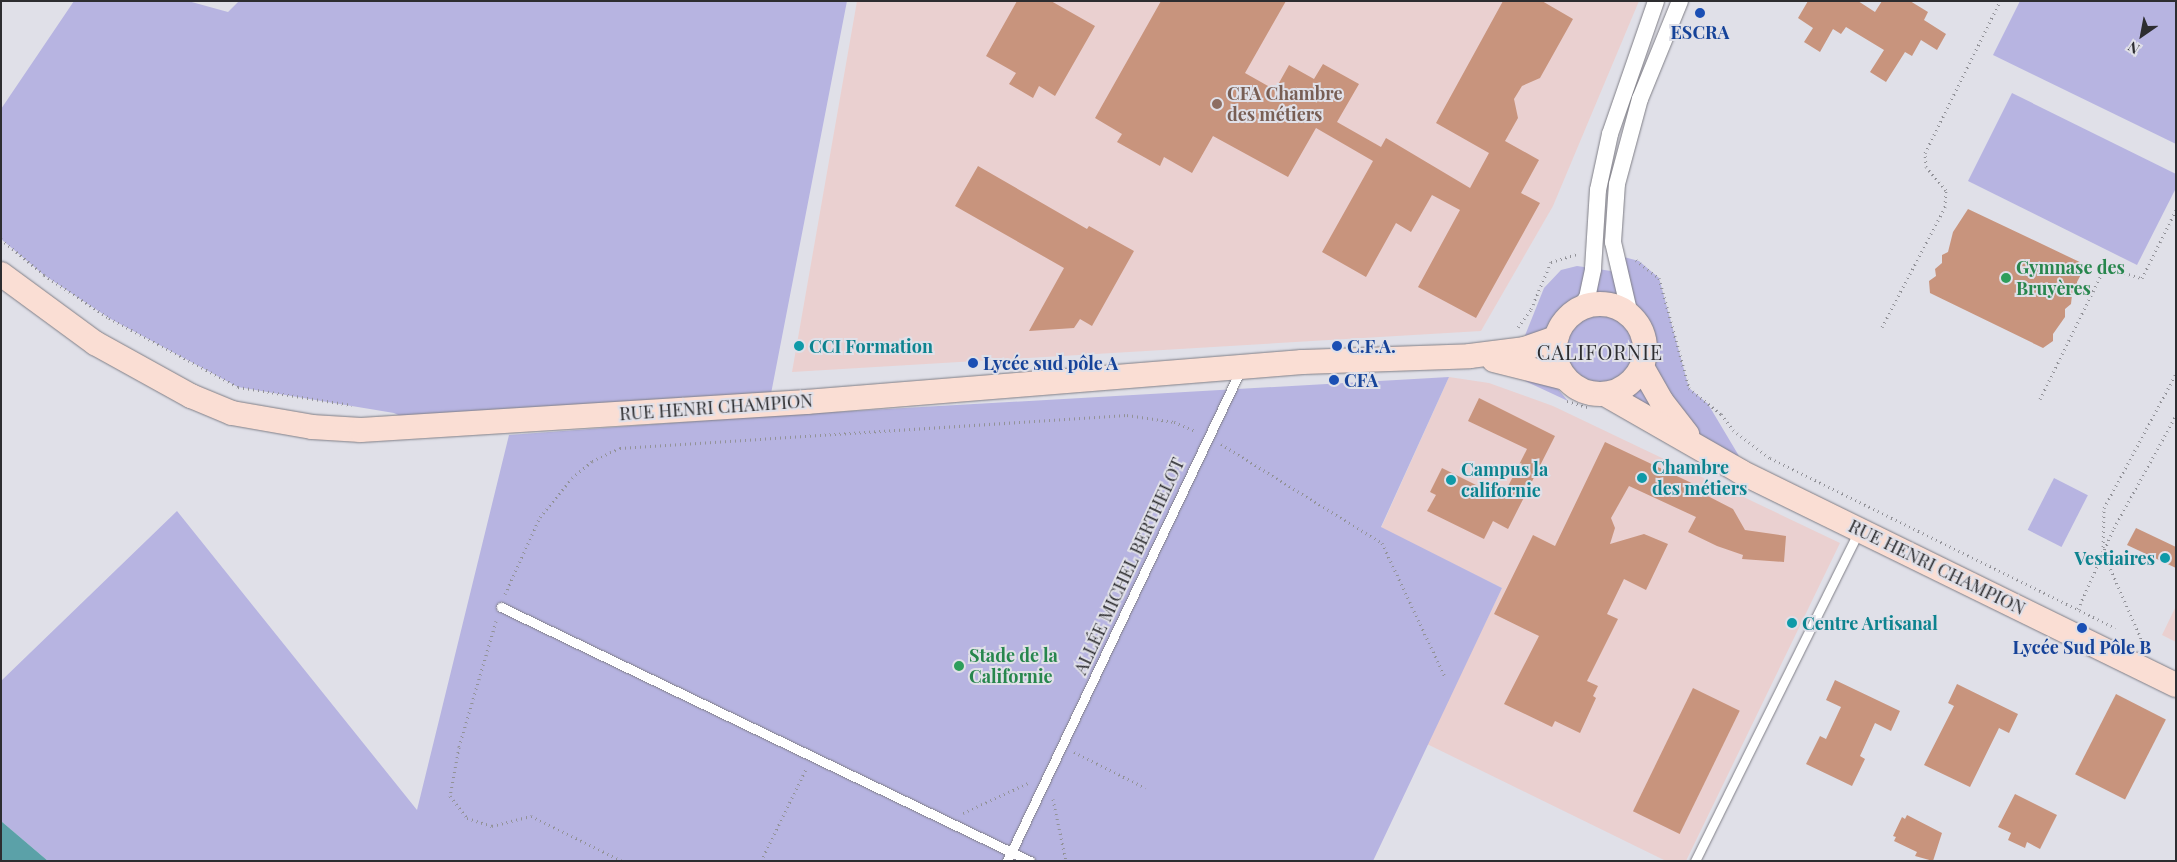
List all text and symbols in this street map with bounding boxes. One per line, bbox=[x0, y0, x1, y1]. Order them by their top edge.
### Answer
marker: ESCRA bbox=[1694, 7, 1706, 19]
north arrow bbox=[2117, 10, 2167, 60]
place label: ESCRA bbox=[1670, 21, 1730, 43]
text: N bbox=[2124, 37, 2143, 59]
place label: CFA Chambre des métiers bbox=[1227, 83, 1343, 126]
marker: CFA Chambre des métiers bbox=[1211, 98, 1223, 110]
place label: Gymnase des Bruyères bbox=[2016, 257, 2125, 300]
marker: Gymnase des Bruyères bbox=[2000, 272, 2012, 284]
place label: CCI Formation bbox=[809, 335, 933, 357]
place label: C.F.A. bbox=[1347, 335, 1396, 357]
district label: CALIFORNIE bbox=[1536, 339, 1664, 363]
marker: CCI Formation bbox=[793, 340, 805, 352]
marker: C.F.A. bbox=[1331, 340, 1343, 352]
place label: Lycée sud pôle A bbox=[983, 352, 1119, 374]
marker: Lycée sud pôle A bbox=[967, 357, 979, 369]
place label: CFA bbox=[1344, 369, 1378, 391]
marker: CFA bbox=[1328, 374, 1340, 386]
street label: RUE HENRI CHAMPION bbox=[619, 389, 813, 425]
street label: ALLÉE MICHEL BERTHELOT bbox=[1069, 454, 1189, 678]
place label: Chambre des métiers bbox=[1652, 457, 1747, 499]
place label: Campus la californie bbox=[1461, 459, 1548, 502]
marker: Chambre des métiers bbox=[1636, 472, 1648, 484]
marker: Campus la californie bbox=[1445, 474, 1457, 486]
street label: RUE HENRI CHAMPION bbox=[1845, 515, 2029, 619]
place label: Vestiaires bbox=[2074, 547, 2155, 569]
marker: Vestiaires bbox=[2159, 552, 2171, 564]
place label: Centre Artisanal bbox=[1802, 612, 1938, 634]
marker: Centre Artisanal bbox=[1786, 617, 1798, 629]
marker: Lycée Sud Pôle B bbox=[2076, 622, 2088, 634]
place label: Lycée Sud Pôle B bbox=[2013, 636, 2151, 658]
place label: Stade de la Californie bbox=[969, 645, 1058, 688]
marker: Stade de la Californie bbox=[953, 660, 965, 672]

